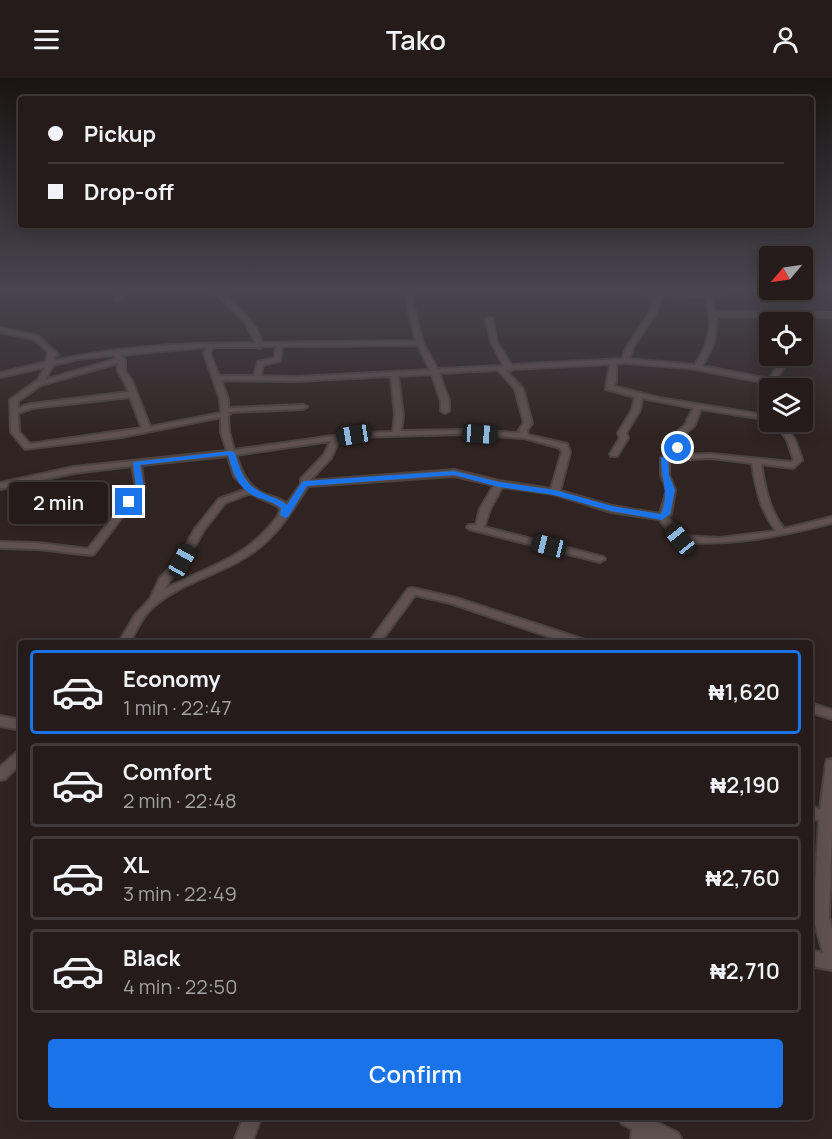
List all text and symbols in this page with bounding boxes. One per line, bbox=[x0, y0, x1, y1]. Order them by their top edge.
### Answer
text: Tako bbox=[386, 21, 446, 58]
icon: menu bbox=[30, 23, 63, 56]
icon: person bbox=[769, 23, 802, 56]
text: Pickup bbox=[84, 119, 156, 149]
text: Drop-off bbox=[84, 177, 174, 207]
north arrow bbox=[759, 246, 813, 300]
map controls bbox=[759, 246, 813, 432]
button: locate bbox=[759, 312, 813, 366]
button: layers bbox=[759, 378, 813, 432]
car bbox=[335, 423, 373, 447]
car bbox=[461, 424, 499, 444]
route start bbox=[664, 434, 691, 461]
callout: 2 min bbox=[9, 481, 108, 523]
route end bbox=[115, 488, 142, 515]
text: 2 min bbox=[33, 489, 84, 516]
car bbox=[662, 519, 698, 559]
car bbox=[529, 533, 569, 559]
car bbox=[165, 541, 199, 581]
text: Economy bbox=[123, 664, 221, 694]
icon: car bbox=[51, 665, 105, 719]
text: ₦1,620 bbox=[709, 677, 780, 707]
text: 1 min · 22:47 bbox=[123, 694, 231, 721]
text: Comfort bbox=[123, 757, 212, 787]
icon: car bbox=[51, 758, 105, 812]
text: ₦2,190 bbox=[710, 770, 780, 800]
text: 2 min · 22:48 bbox=[123, 787, 237, 814]
text: XL bbox=[123, 850, 149, 880]
icon: car bbox=[51, 851, 105, 905]
text: ₦2,760 bbox=[706, 863, 780, 893]
text: 3 min · 22:49 bbox=[123, 880, 237, 907]
text: Black bbox=[123, 943, 180, 973]
icon: car bbox=[51, 944, 105, 998]
text: ₦2,710 bbox=[710, 956, 780, 986]
text: 4 min · 22:50 bbox=[123, 973, 237, 1000]
button: Confirm bbox=[48, 1039, 783, 1108]

